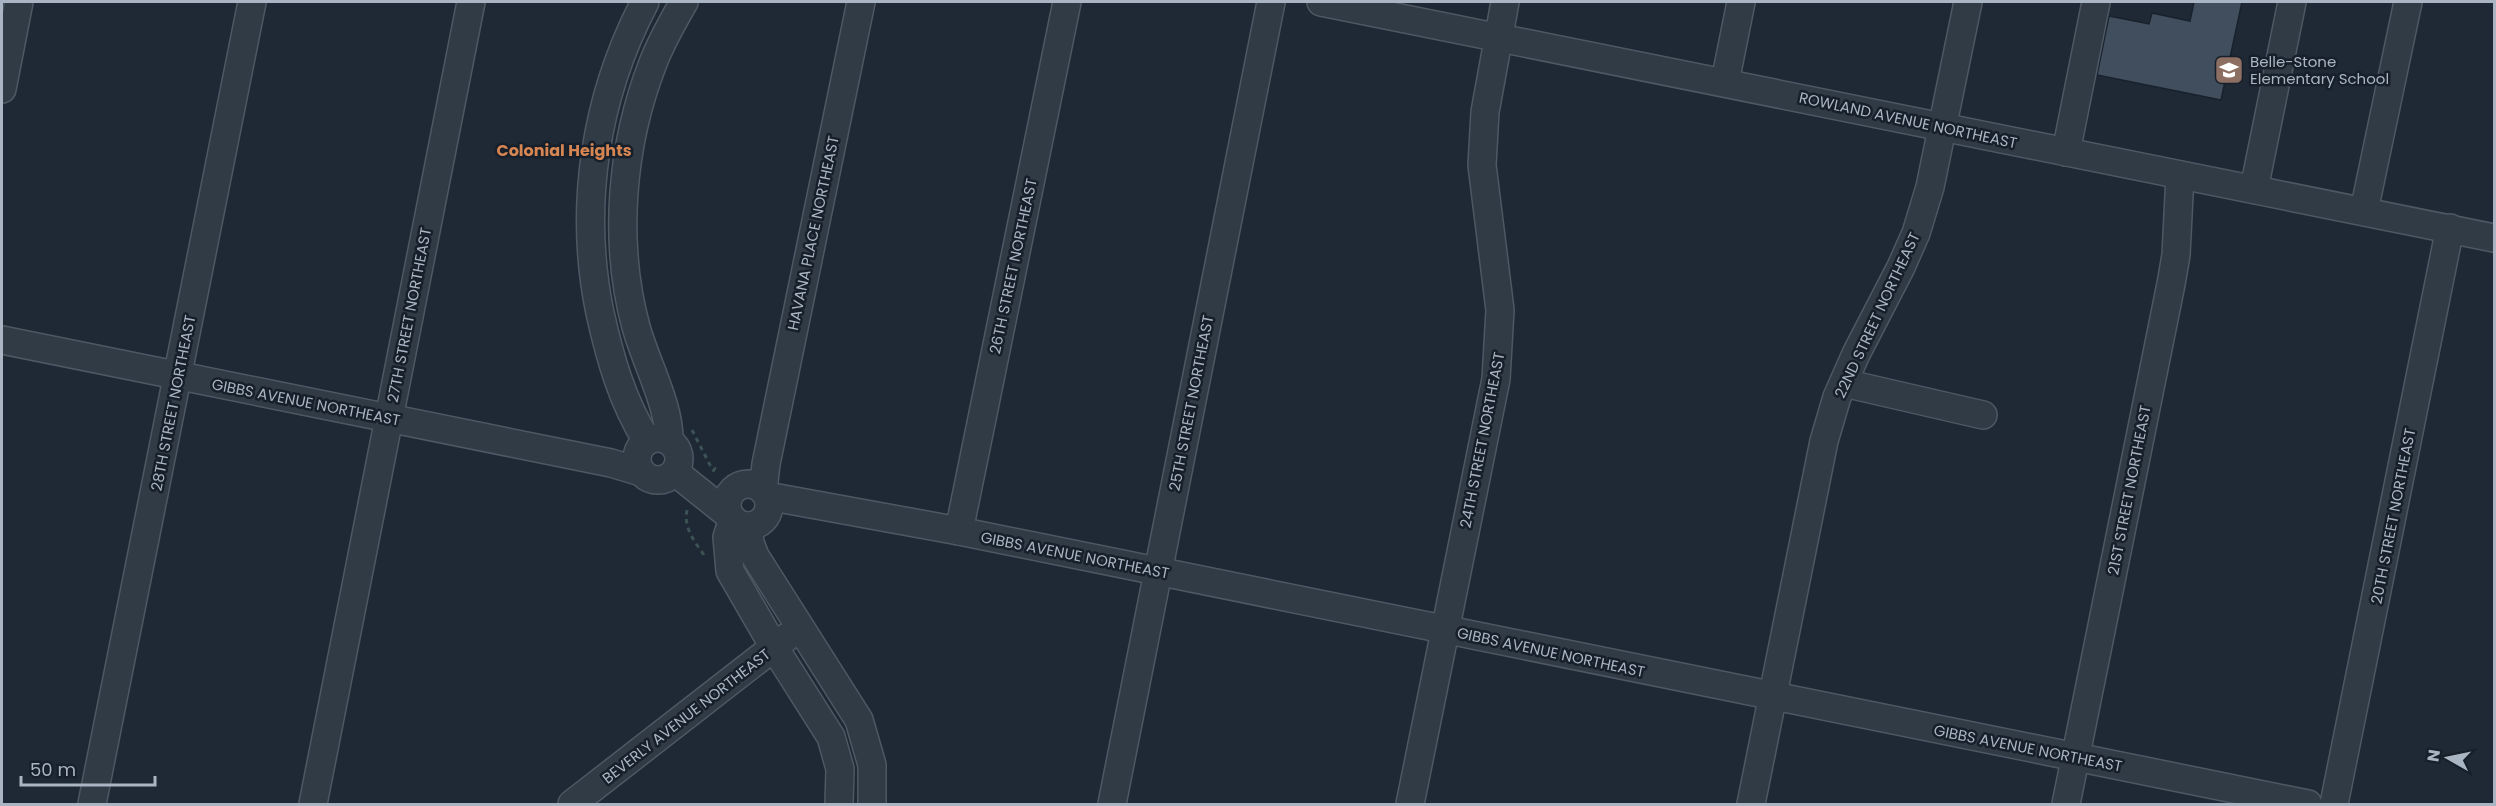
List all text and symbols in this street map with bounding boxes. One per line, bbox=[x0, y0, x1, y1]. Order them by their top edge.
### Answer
place label: Belle-Stone Elementary School bbox=[2250, 51, 2389, 89]
school or university icon: Belle-Stone Elementary School bbox=[2213, 54, 2245, 86]
street label: ROWLAND AVENUE NORTHEAST bbox=[1797, 87, 2019, 153]
street label: HAVANA PLACE NORTHEAST bbox=[782, 134, 844, 332]
district label: Colonial Heights bbox=[496, 139, 632, 162]
street label: 26TH STREET NORTHEAST bbox=[984, 176, 1042, 356]
street label: 27TH STREET NORTHEAST bbox=[382, 226, 436, 404]
street label: 22ND STREET NORTHEAST bbox=[1829, 229, 1925, 401]
street label: 28TH STREET NORTHEAST bbox=[146, 313, 200, 493]
street label: 25TH STREET NORTHEAST bbox=[1164, 313, 1218, 493]
street label: 24TH STREET NORTHEAST bbox=[1455, 350, 1509, 530]
street label: GIBBS AVENUE NORTHEAST bbox=[210, 373, 402, 431]
street label: 21ST STREET NORTHEAST bbox=[2102, 403, 2156, 577]
street label: 20TH STREET NORTHEAST bbox=[2366, 426, 2420, 606]
street label: GIBBS AVENUE NORTHEAST bbox=[979, 526, 1171, 584]
street label: GIBBS AVENUE NORTHEAST bbox=[1455, 622, 1647, 682]
street label: BEVERLY AVENUE NORTHEAST bbox=[598, 644, 774, 788]
street label: GIBBS AVENUE NORTHEAST bbox=[1932, 719, 2124, 777]
north arrow bbox=[2418, 728, 2478, 788]
text: N bbox=[2421, 748, 2446, 763]
scale bar bbox=[21, 749, 154, 787]
text: 50 m bbox=[30, 757, 76, 782]

